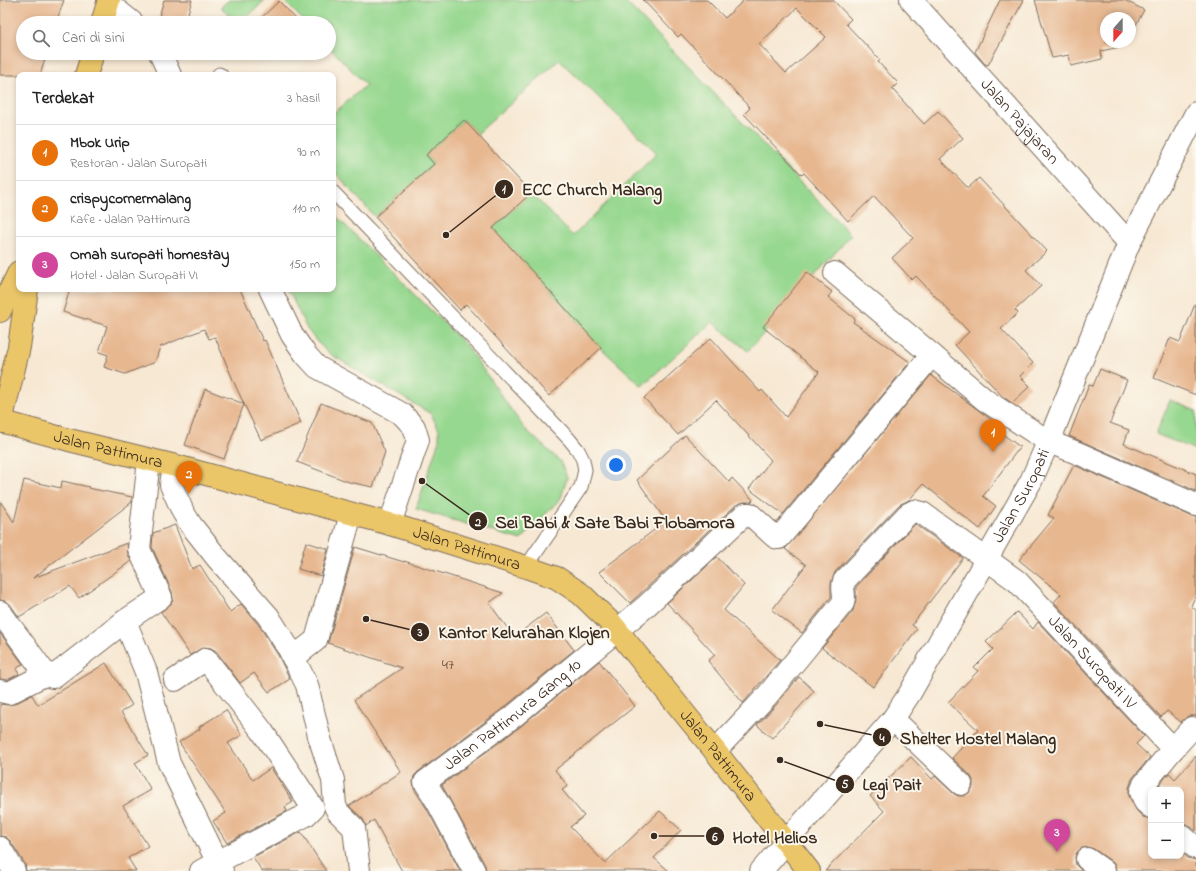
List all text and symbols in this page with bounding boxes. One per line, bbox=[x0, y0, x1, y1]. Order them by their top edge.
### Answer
north arrow bbox=[1100, 12, 1136, 48]
search box bbox=[16, 16, 336, 60]
icon: search bbox=[30, 27, 52, 49]
text: Cari di sini bbox=[62, 27, 125, 49]
street label: Jalan Pajajaran bbox=[974, 73, 1065, 170]
text: Terdekat bbox=[32, 86, 94, 111]
text: 3 hasil bbox=[287, 89, 320, 108]
text: Mbok Urip bbox=[70, 132, 130, 154]
text: 1 bbox=[43, 143, 47, 162]
text: 90 m bbox=[297, 143, 320, 162]
text: Restoran · Jalan Suropati bbox=[70, 154, 207, 173]
callout: ECC Church Malang bbox=[494, 174, 670, 204]
text: ECC Church Malang bbox=[522, 178, 662, 205]
text: 1 bbox=[502, 181, 506, 199]
text: crispycornermalang bbox=[70, 188, 191, 210]
text: 2 bbox=[42, 199, 48, 218]
text: 110 m bbox=[293, 199, 320, 218]
text: Kafe · Jalan Pattimura bbox=[70, 210, 190, 229]
text: Omah suropati homestay bbox=[70, 244, 229, 266]
text: 3 bbox=[42, 255, 48, 274]
text: 150 m bbox=[289, 255, 320, 274]
text: Hotel · Jalan Suropati VI bbox=[70, 266, 198, 285]
pin: 1 bbox=[980, 419, 1006, 452]
street label: Jalan Pattimura bbox=[51, 424, 166, 475]
street label: Jalan Suropati bbox=[986, 444, 1056, 548]
your location bbox=[606, 455, 626, 475]
pin: 2 bbox=[176, 461, 202, 494]
callout: Sei Babi & Sate Babi Flobamora bbox=[468, 506, 743, 536]
text: Sei Babi & Sate Babi Flobamora bbox=[495, 511, 735, 537]
text: 2 bbox=[474, 514, 481, 532]
street label: Jalan Pattimura bbox=[410, 519, 524, 577]
street label: Jalan Suropati IV bbox=[1042, 609, 1143, 715]
callout: Kantor Kelurahan Klojen bbox=[410, 617, 617, 647]
text: Kantor Kelurahan Klojen bbox=[438, 621, 610, 647]
text: 3 bbox=[417, 624, 423, 642]
street label: Jalan Pattimura Gang 10 bbox=[438, 653, 587, 777]
house number: 47 bbox=[442, 654, 454, 676]
street label: Jalan Pattimura bbox=[673, 704, 763, 807]
callout: Shelter Hostel Malang bbox=[872, 722, 1064, 752]
text: Shelter Hostel Malang bbox=[900, 727, 1056, 754]
text: 4 bbox=[879, 730, 885, 748]
callout: Legi Pait bbox=[835, 769, 929, 799]
text: Legi Pait bbox=[863, 773, 922, 800]
text: 5 bbox=[842, 776, 849, 794]
map controls bbox=[1148, 787, 1184, 859]
button: + bbox=[1148, 787, 1184, 823]
pin: 3 bbox=[1044, 819, 1070, 852]
callout: Hotel Helios bbox=[705, 821, 826, 851]
button: − bbox=[1148, 823, 1184, 859]
text: Hotel Helios bbox=[733, 826, 817, 852]
text: 6 bbox=[711, 829, 718, 847]

